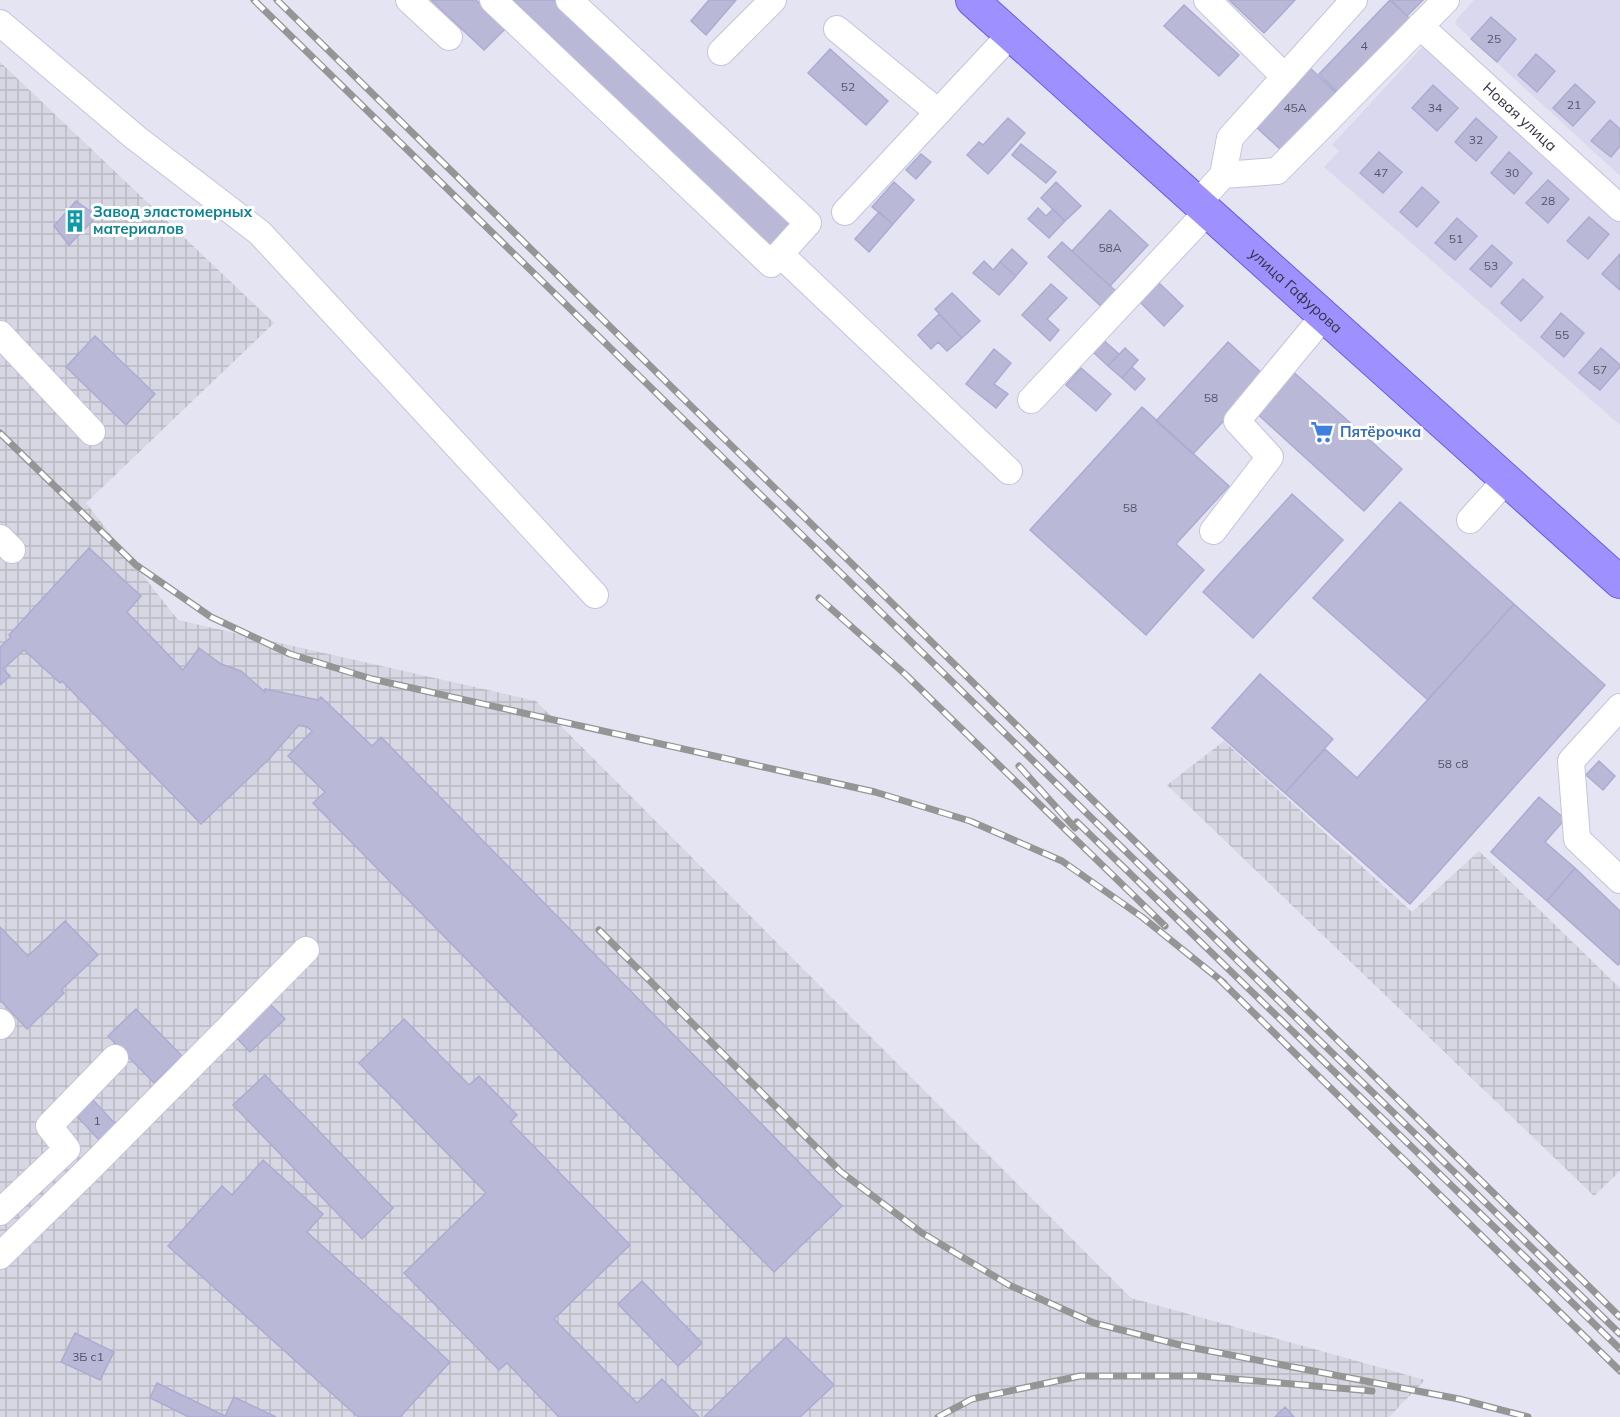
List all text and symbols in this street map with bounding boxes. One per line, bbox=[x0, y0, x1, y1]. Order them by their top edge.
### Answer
house number: 25 bbox=[1487, 31, 1501, 46]
house number: 4 bbox=[1360, 38, 1368, 53]
street label: Новая улица bbox=[1479, 78, 1561, 155]
house number: 52 bbox=[841, 79, 855, 94]
house number: 21 bbox=[1567, 97, 1581, 112]
house number: 45А bbox=[1283, 100, 1307, 115]
house number: 34 bbox=[1428, 100, 1442, 115]
house number: 32 bbox=[1469, 132, 1483, 147]
house number: 47 bbox=[1374, 165, 1388, 180]
house number: 30 bbox=[1505, 165, 1519, 180]
house number: 28 bbox=[1541, 193, 1555, 208]
place label: Завод эластомерных материалов bbox=[93, 202, 253, 238]
building icon: Завод эластомерных материалов bbox=[62, 208, 88, 234]
house number: 51 bbox=[1449, 231, 1463, 246]
house number: 58А bbox=[1098, 240, 1122, 255]
street label: улица Гафурова bbox=[1245, 243, 1347, 337]
house number: 53 bbox=[1484, 258, 1498, 273]
house number: 55 bbox=[1555, 327, 1569, 342]
house number: 57 bbox=[1593, 362, 1607, 377]
house number: 58 bbox=[1204, 390, 1218, 405]
supermarket icon: Пятёрочка bbox=[1309, 419, 1335, 445]
place label: Пятёрочка bbox=[1340, 422, 1421, 441]
house number: 58 bbox=[1123, 500, 1137, 515]
house number: 58 с8 bbox=[1438, 756, 1468, 771]
house number: 1 bbox=[93, 1113, 101, 1128]
house number: 3Б с1 bbox=[72, 1349, 104, 1364]

